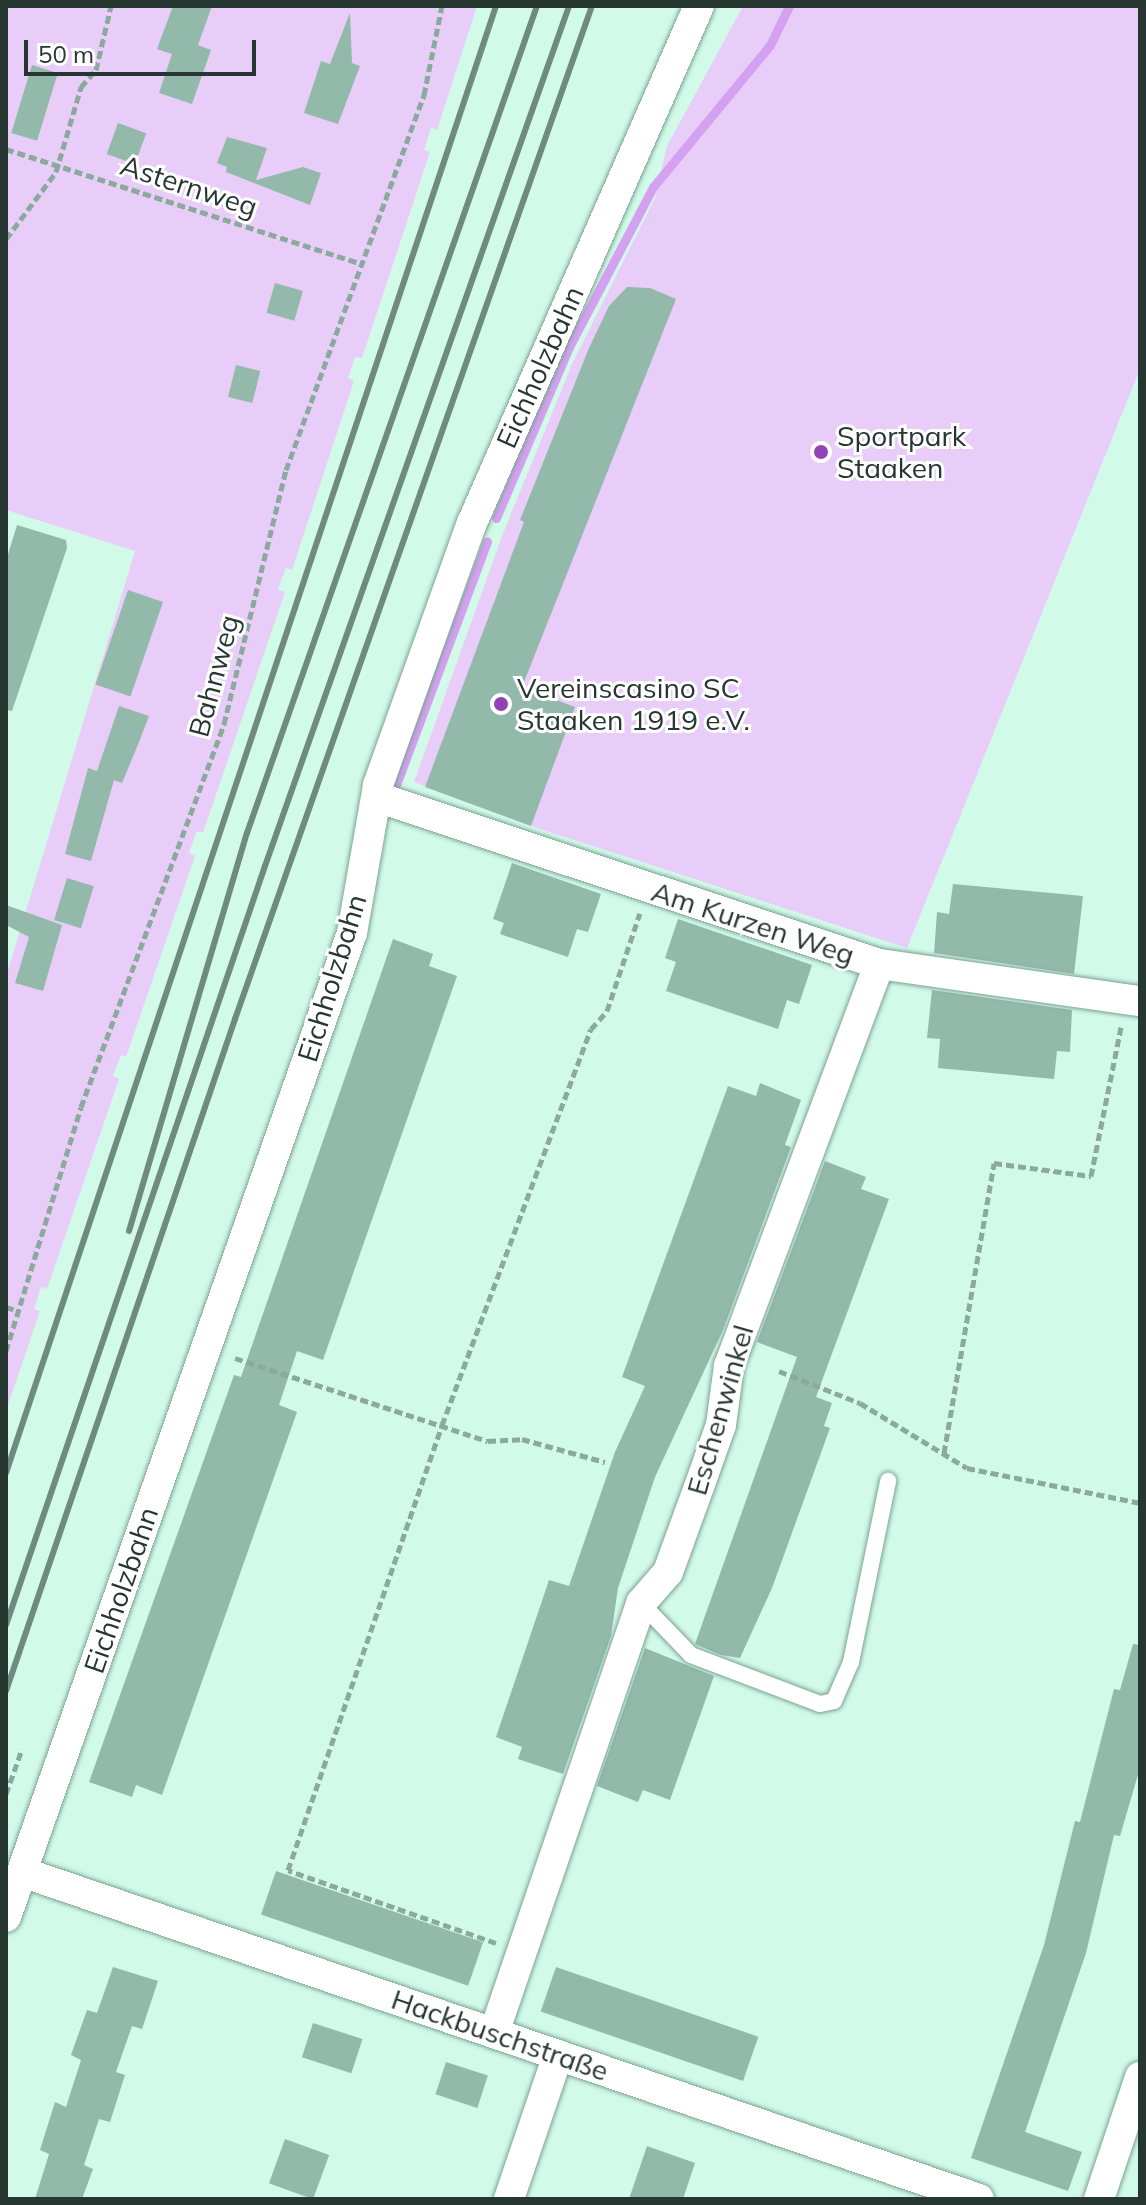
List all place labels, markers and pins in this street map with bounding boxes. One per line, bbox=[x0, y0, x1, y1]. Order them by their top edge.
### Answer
place label: Sportpark Staaken bbox=[837, 419, 966, 485]
marker: Sportpark Staaken bbox=[812, 443, 830, 461]
place label: Vereinscasino SC Staaken 1919 e.V. bbox=[517, 671, 750, 737]
marker: Vereinscasino SC Staaken 1919 e.V. bbox=[492, 695, 510, 713]

